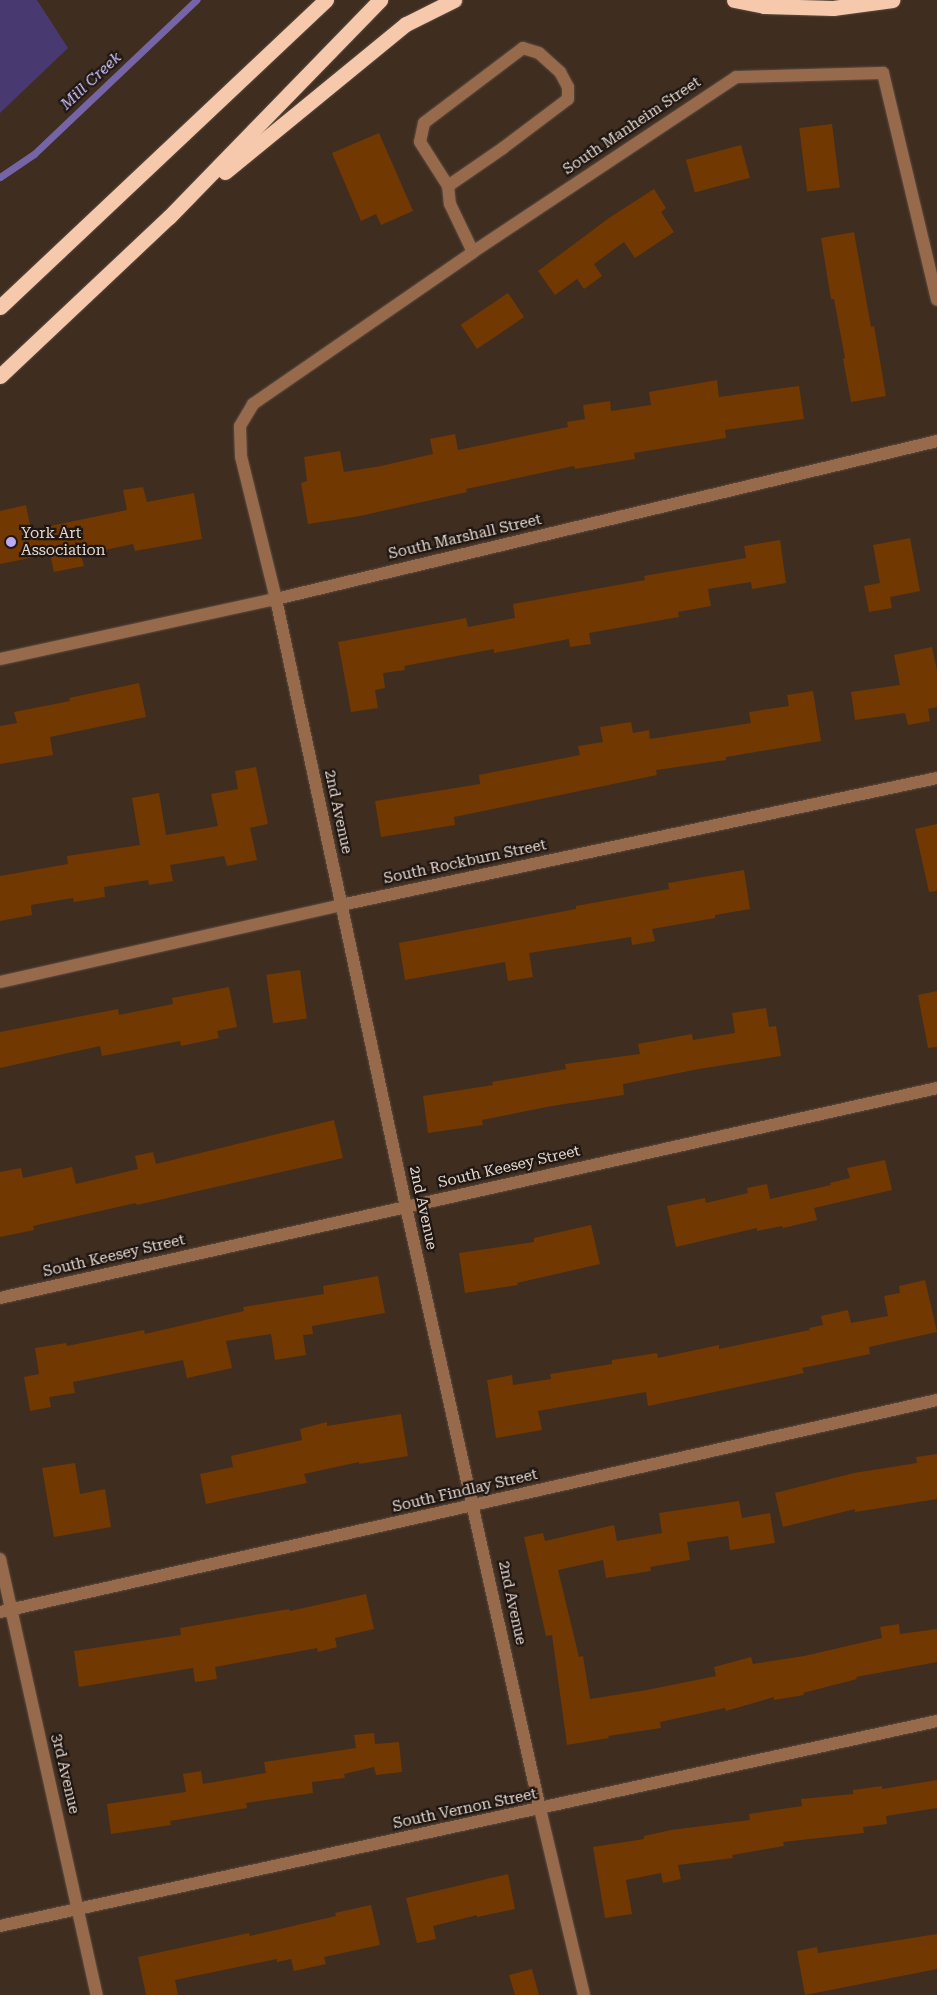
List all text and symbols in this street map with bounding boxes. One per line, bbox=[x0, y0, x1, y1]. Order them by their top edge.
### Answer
water label: Mill Creek bbox=[57, 48, 125, 114]
street label: South Manheim Street bbox=[560, 73, 704, 179]
street label: South Marshall Street bbox=[387, 511, 543, 563]
place label: York Art Association bbox=[21, 524, 105, 559]
marker: York Art Association bbox=[5, 536, 17, 548]
street label: 2nd Avenue bbox=[320, 768, 356, 856]
street label: South Rockburn Street bbox=[382, 836, 548, 888]
street label: South Keesey Street bbox=[436, 1142, 582, 1192]
street label: 2nd Avenue bbox=[405, 1164, 441, 1252]
street label: South Keesey Street bbox=[41, 1231, 187, 1281]
street label: South Findlay Street bbox=[391, 1466, 539, 1516]
street label: 2nd Avenue bbox=[494, 1559, 530, 1647]
street label: 3rd Avenue bbox=[47, 1732, 83, 1816]
street label: South Vernon Street bbox=[391, 1785, 539, 1833]

